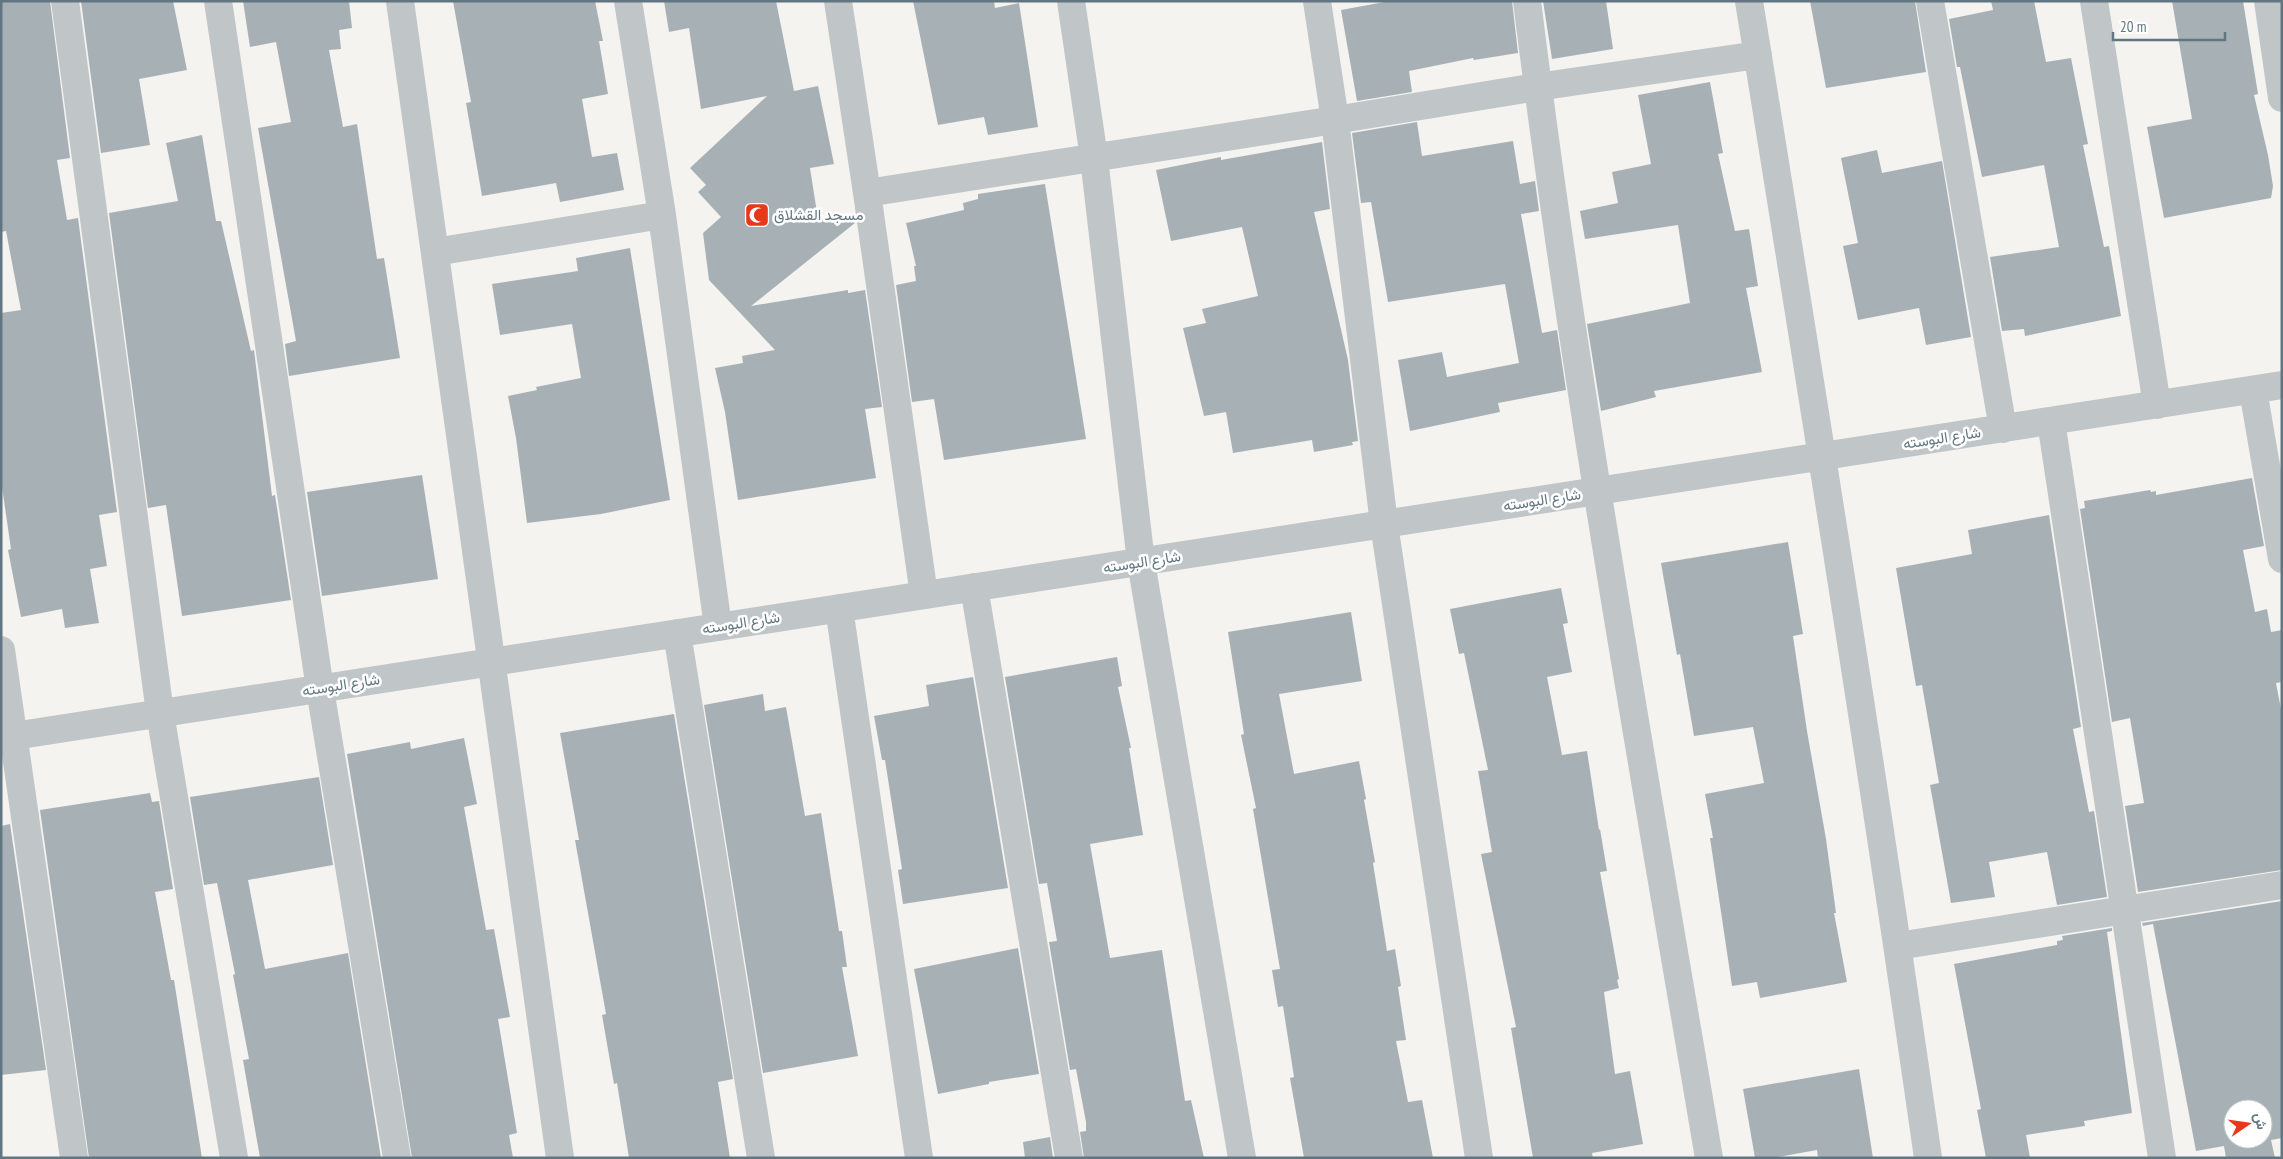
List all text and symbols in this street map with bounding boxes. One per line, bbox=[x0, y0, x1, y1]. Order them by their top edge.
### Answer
scale bar bbox=[2113, 10, 2226, 42]
text: 20 m bbox=[2120, 17, 2146, 36]
mosque icon: مسجد القشلاق bbox=[744, 202, 770, 228]
place label: مسجد القشلاق bbox=[774, 205, 863, 224]
street label: شارع البوسته bbox=[1902, 422, 1983, 455]
street label: شارع البوسته bbox=[1502, 484, 1583, 517]
street label: شارع البوسته bbox=[1102, 546, 1183, 579]
street label: شارع البوسته bbox=[701, 607, 782, 640]
street label: شارع البوسته bbox=[301, 669, 382, 702]
north arrow bbox=[2223, 1099, 2273, 1149]
text: ش bbox=[2250, 1111, 2271, 1131]

